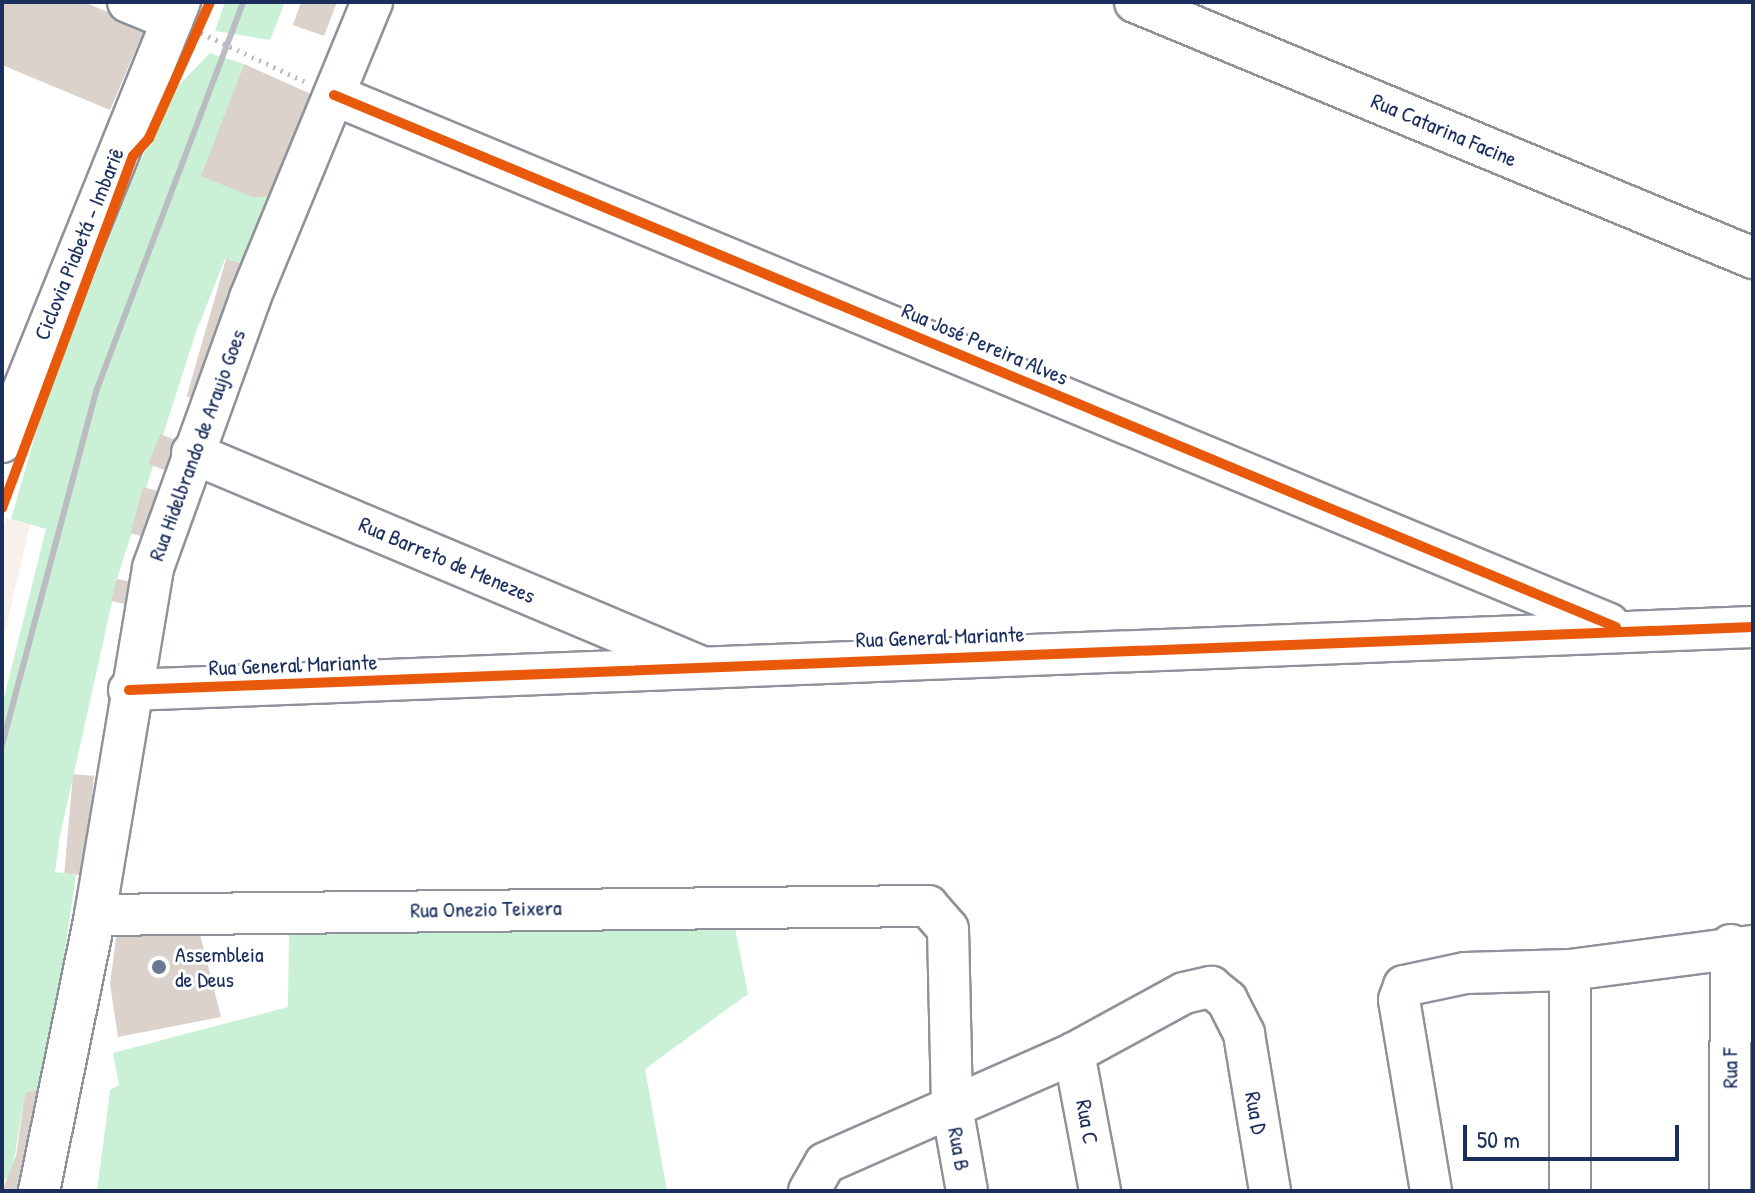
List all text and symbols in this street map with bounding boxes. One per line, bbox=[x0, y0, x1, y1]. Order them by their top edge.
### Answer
street label: Rua Catarina Facine bbox=[1367, 87, 1521, 173]
street label: Ciclovia Piabetá - Imbariê bbox=[28, 144, 130, 344]
street label: Rua José Pereira Alves bbox=[898, 297, 1072, 391]
street label: Rua Hidelbrando de Araujo Goes bbox=[143, 326, 251, 564]
street label: Rua Barreto de Menezes bbox=[355, 511, 539, 609]
street label: Rua General Mariante bbox=[855, 621, 1025, 653]
street label: Rua General Mariante bbox=[208, 649, 378, 681]
street label: Rua Onezio Teixera bbox=[410, 894, 562, 924]
place label: Assembleia de Deus bbox=[175, 941, 264, 992]
marker: Assembleia de Deus bbox=[150, 958, 168, 976]
street label: Rua F bbox=[1717, 1048, 1743, 1088]
street label: Rua D bbox=[1239, 1090, 1273, 1136]
street label: Rua C bbox=[1070, 1098, 1104, 1146]
scale bar bbox=[1467, 1109, 1683, 1159]
text: 50 m bbox=[1477, 1123, 1520, 1155]
street label: Rua B bbox=[942, 1125, 976, 1173]

